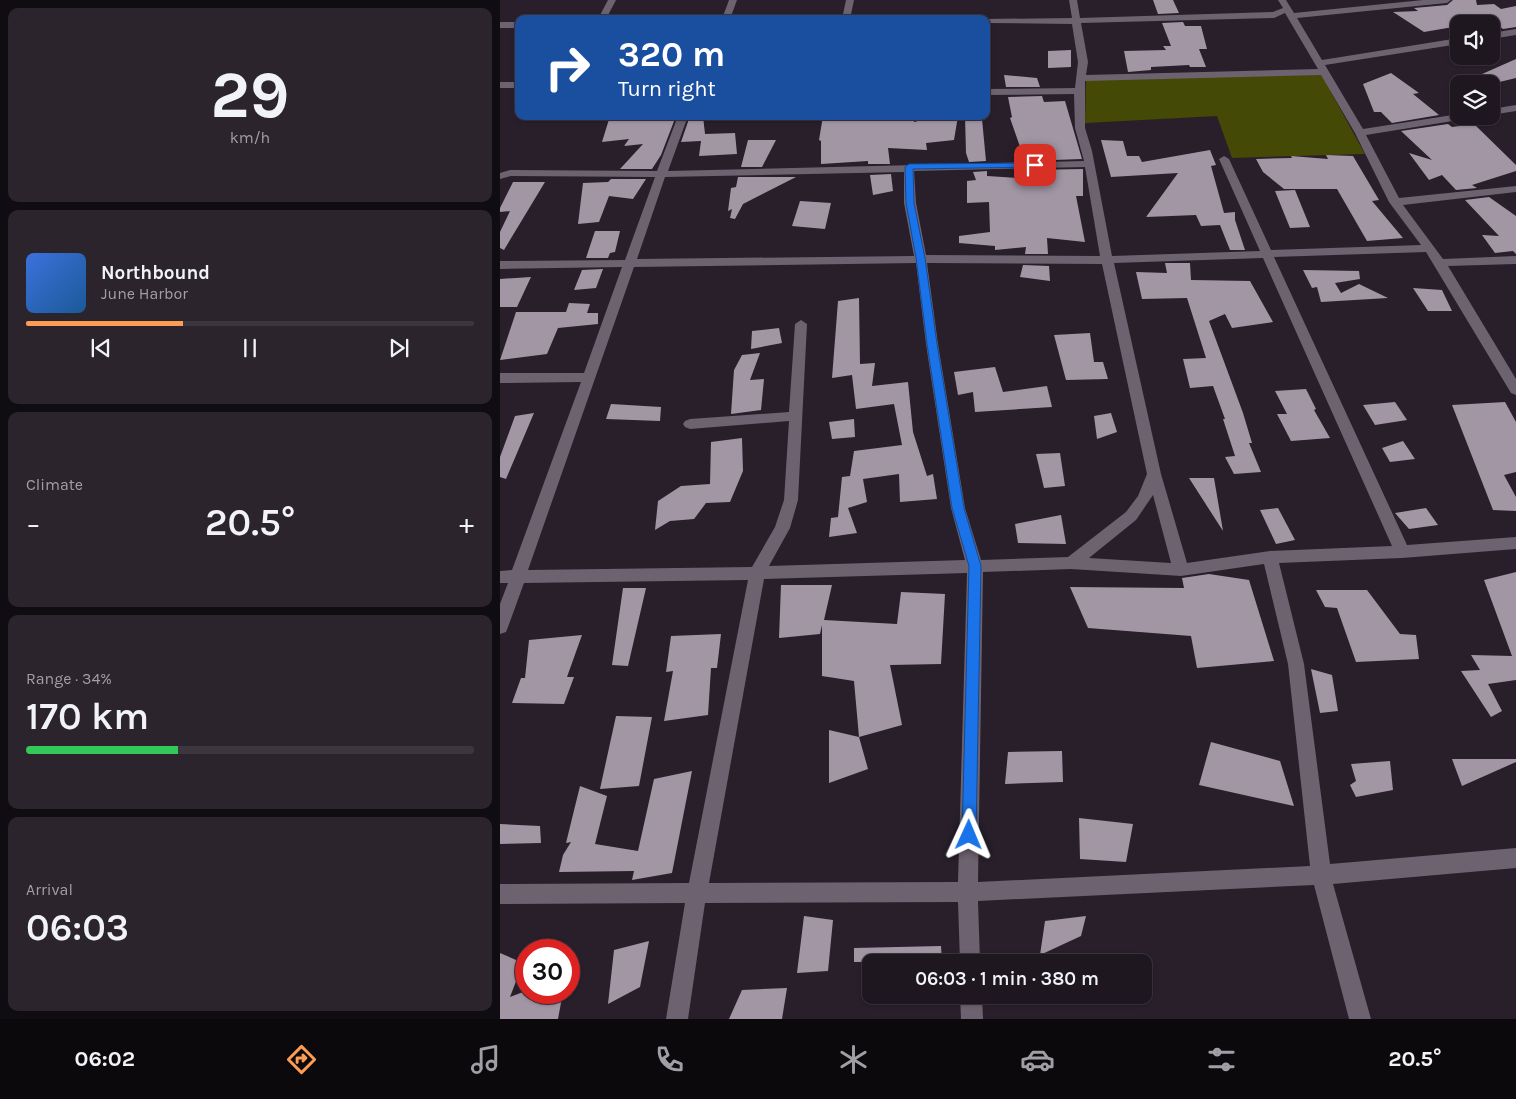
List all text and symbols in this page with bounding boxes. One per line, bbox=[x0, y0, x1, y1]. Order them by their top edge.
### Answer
map controls bbox=[1450, 15, 1500, 125]
button: sound bbox=[1450, 15, 1500, 65]
text: 320 m bbox=[618, 34, 725, 75]
icon: right bbox=[535, 35, 600, 100]
text: 29 bbox=[211, 57, 289, 133]
button: layers bbox=[1450, 75, 1500, 125]
text: Turn right bbox=[618, 76, 716, 102]
text: km/h bbox=[230, 128, 270, 147]
pin bbox=[1014, 144, 1056, 186]
icon: arrive bbox=[1021, 151, 1049, 179]
text: Northbound bbox=[101, 262, 210, 284]
text: June Harbor bbox=[101, 284, 188, 303]
icon: previous bbox=[87, 334, 115, 362]
icon: pause bbox=[236, 334, 264, 362]
icon: next bbox=[385, 334, 413, 362]
text: Climate bbox=[26, 475, 83, 494]
text: 20.5° bbox=[205, 500, 295, 545]
text: − bbox=[26, 507, 41, 540]
text: + bbox=[459, 507, 474, 540]
text: Range · 34% bbox=[26, 669, 112, 688]
text: 170 km bbox=[26, 694, 149, 739]
position arrow bbox=[942, 808, 994, 860]
text: Arrival bbox=[26, 880, 73, 899]
text: 06:03 bbox=[26, 905, 129, 950]
speed limit sign: 30 bbox=[515, 939, 580, 1004]
text: 06:03 · 1 min · 380 m bbox=[915, 968, 1099, 990]
icon: directions bbox=[284, 1042, 319, 1077]
icon: music bbox=[468, 1042, 503, 1077]
icon: phone bbox=[652, 1042, 687, 1077]
icon: climate bbox=[836, 1042, 871, 1077]
icon: car bbox=[1020, 1042, 1055, 1077]
icon: filters bbox=[1204, 1042, 1239, 1077]
text: 06:02 bbox=[75, 1046, 135, 1072]
text: 20.5° bbox=[1388, 1046, 1441, 1072]

